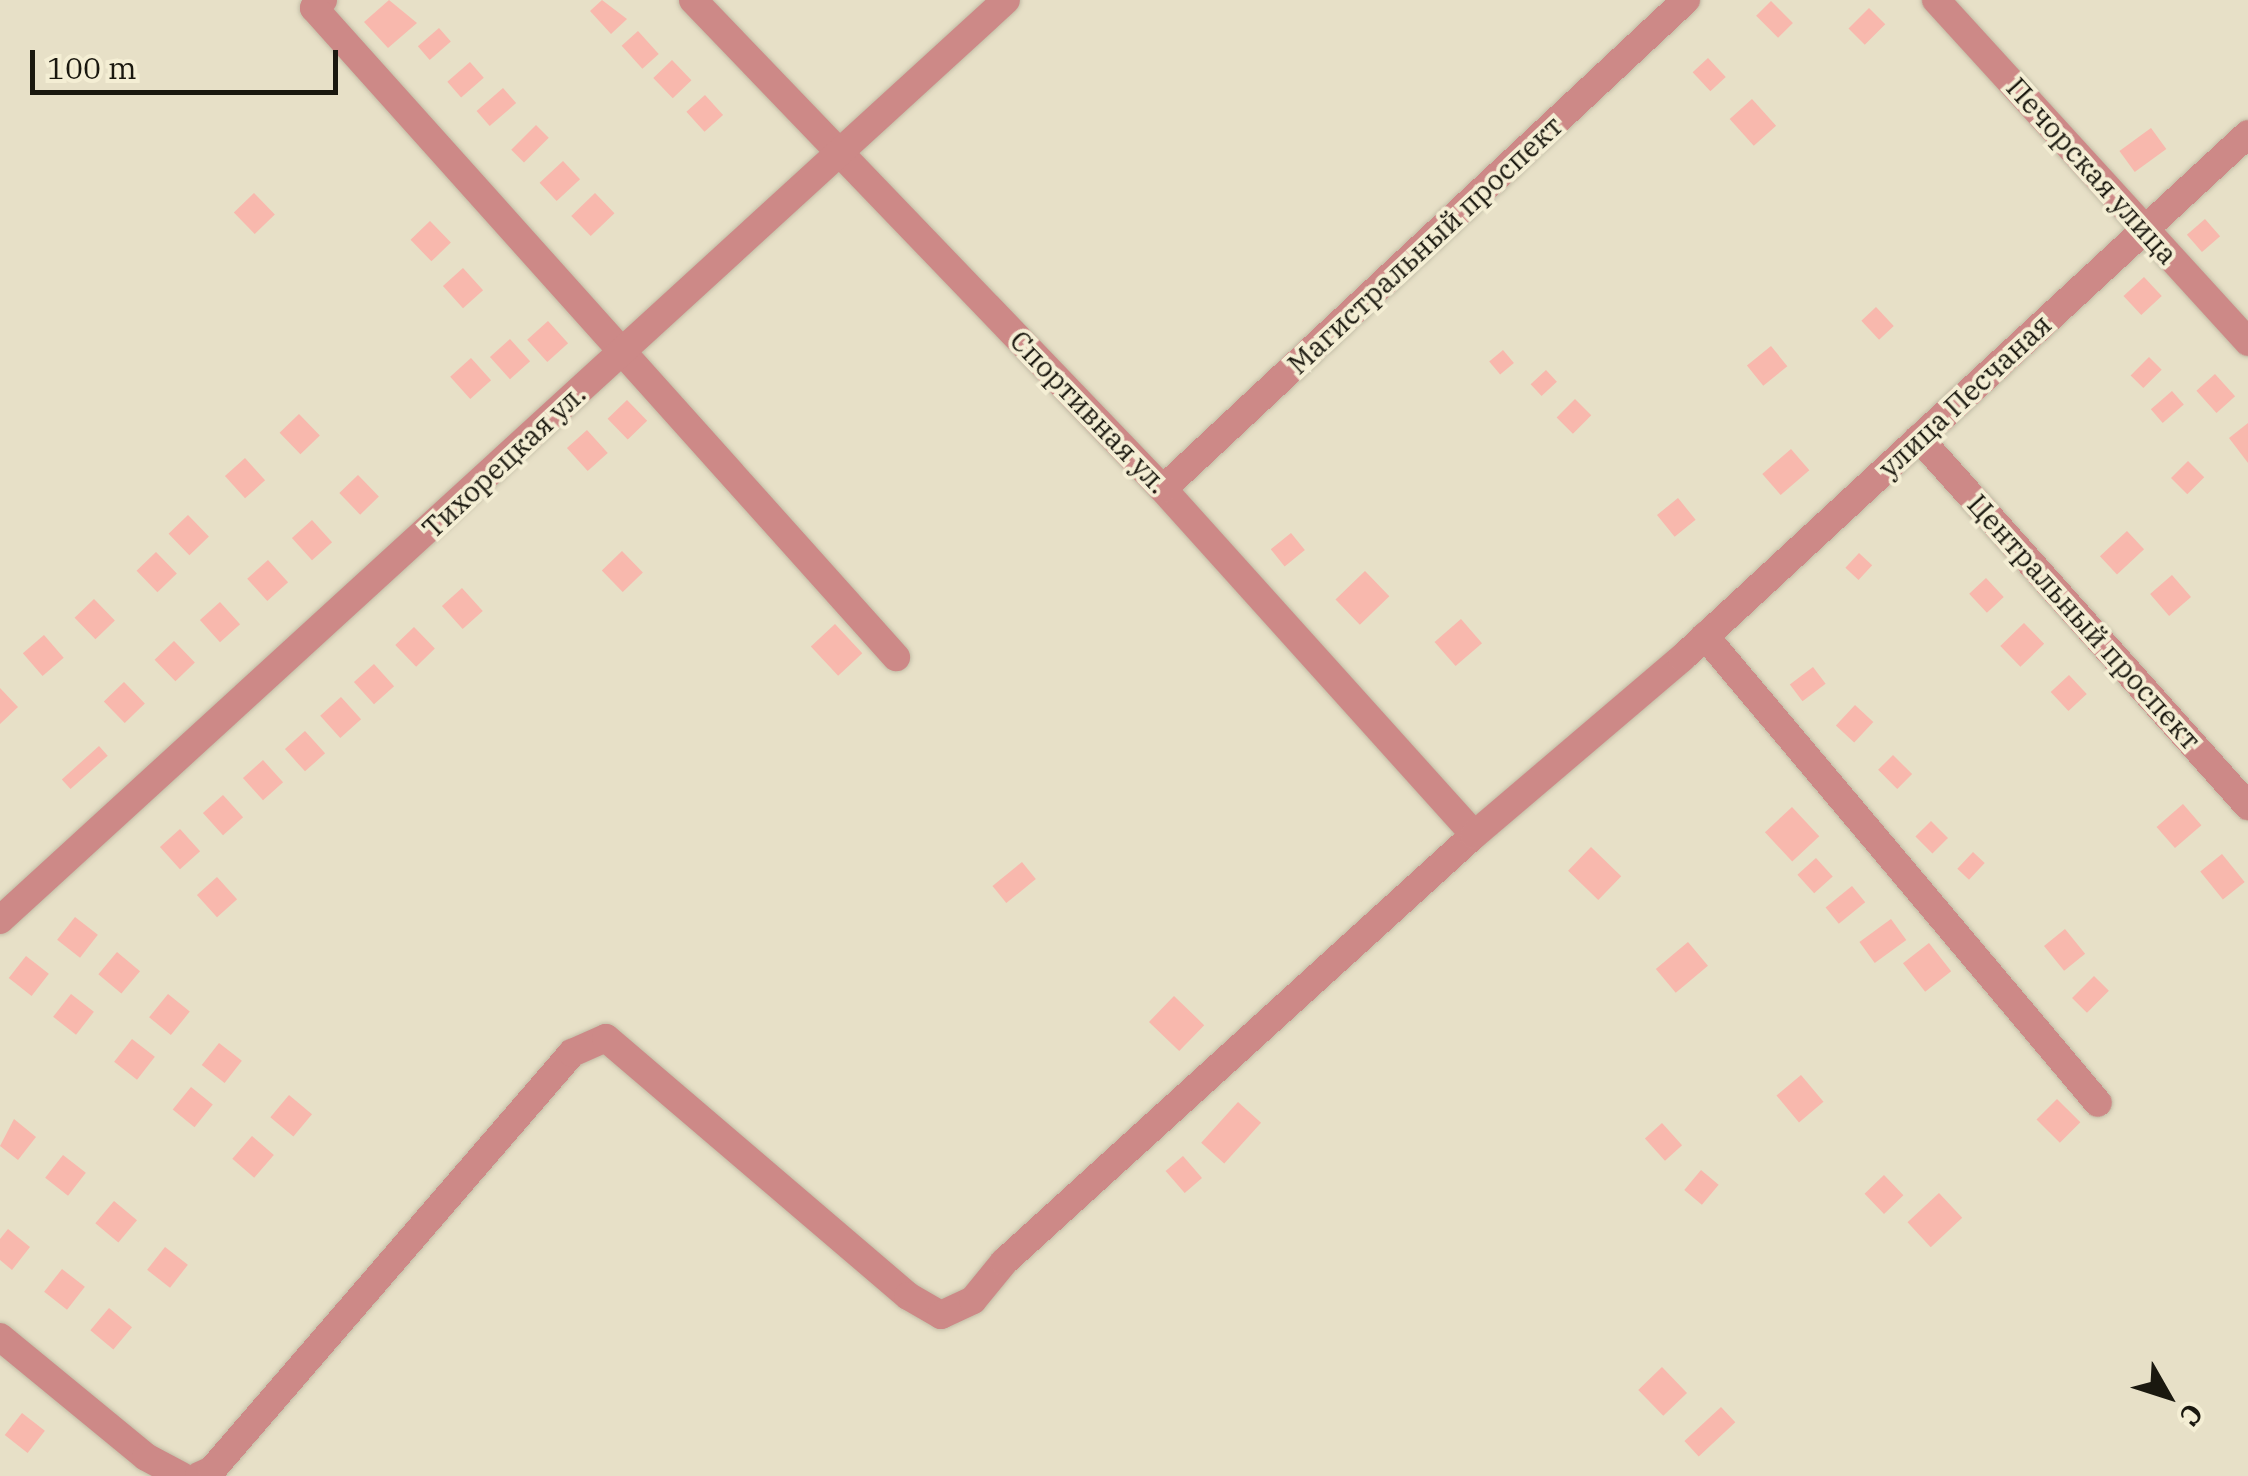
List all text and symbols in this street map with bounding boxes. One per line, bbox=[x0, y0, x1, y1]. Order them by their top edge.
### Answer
scale bar bbox=[35, 30, 342, 92]
text: 100 m bbox=[47, 48, 137, 87]
street label: Печорская улица bbox=[2000, 71, 2184, 271]
street label: Магистральный проспект bbox=[1281, 109, 1569, 381]
street label: улица Песчаная bbox=[1872, 308, 2058, 484]
street label: Спортивная ул. bbox=[1003, 324, 1175, 500]
street label: Тихорецкая ул. bbox=[416, 377, 592, 545]
street label: Центральный проспект bbox=[1961, 488, 2207, 756]
north arrow bbox=[2118, 1346, 2218, 1446]
text: С bbox=[2171, 1396, 2212, 1434]

